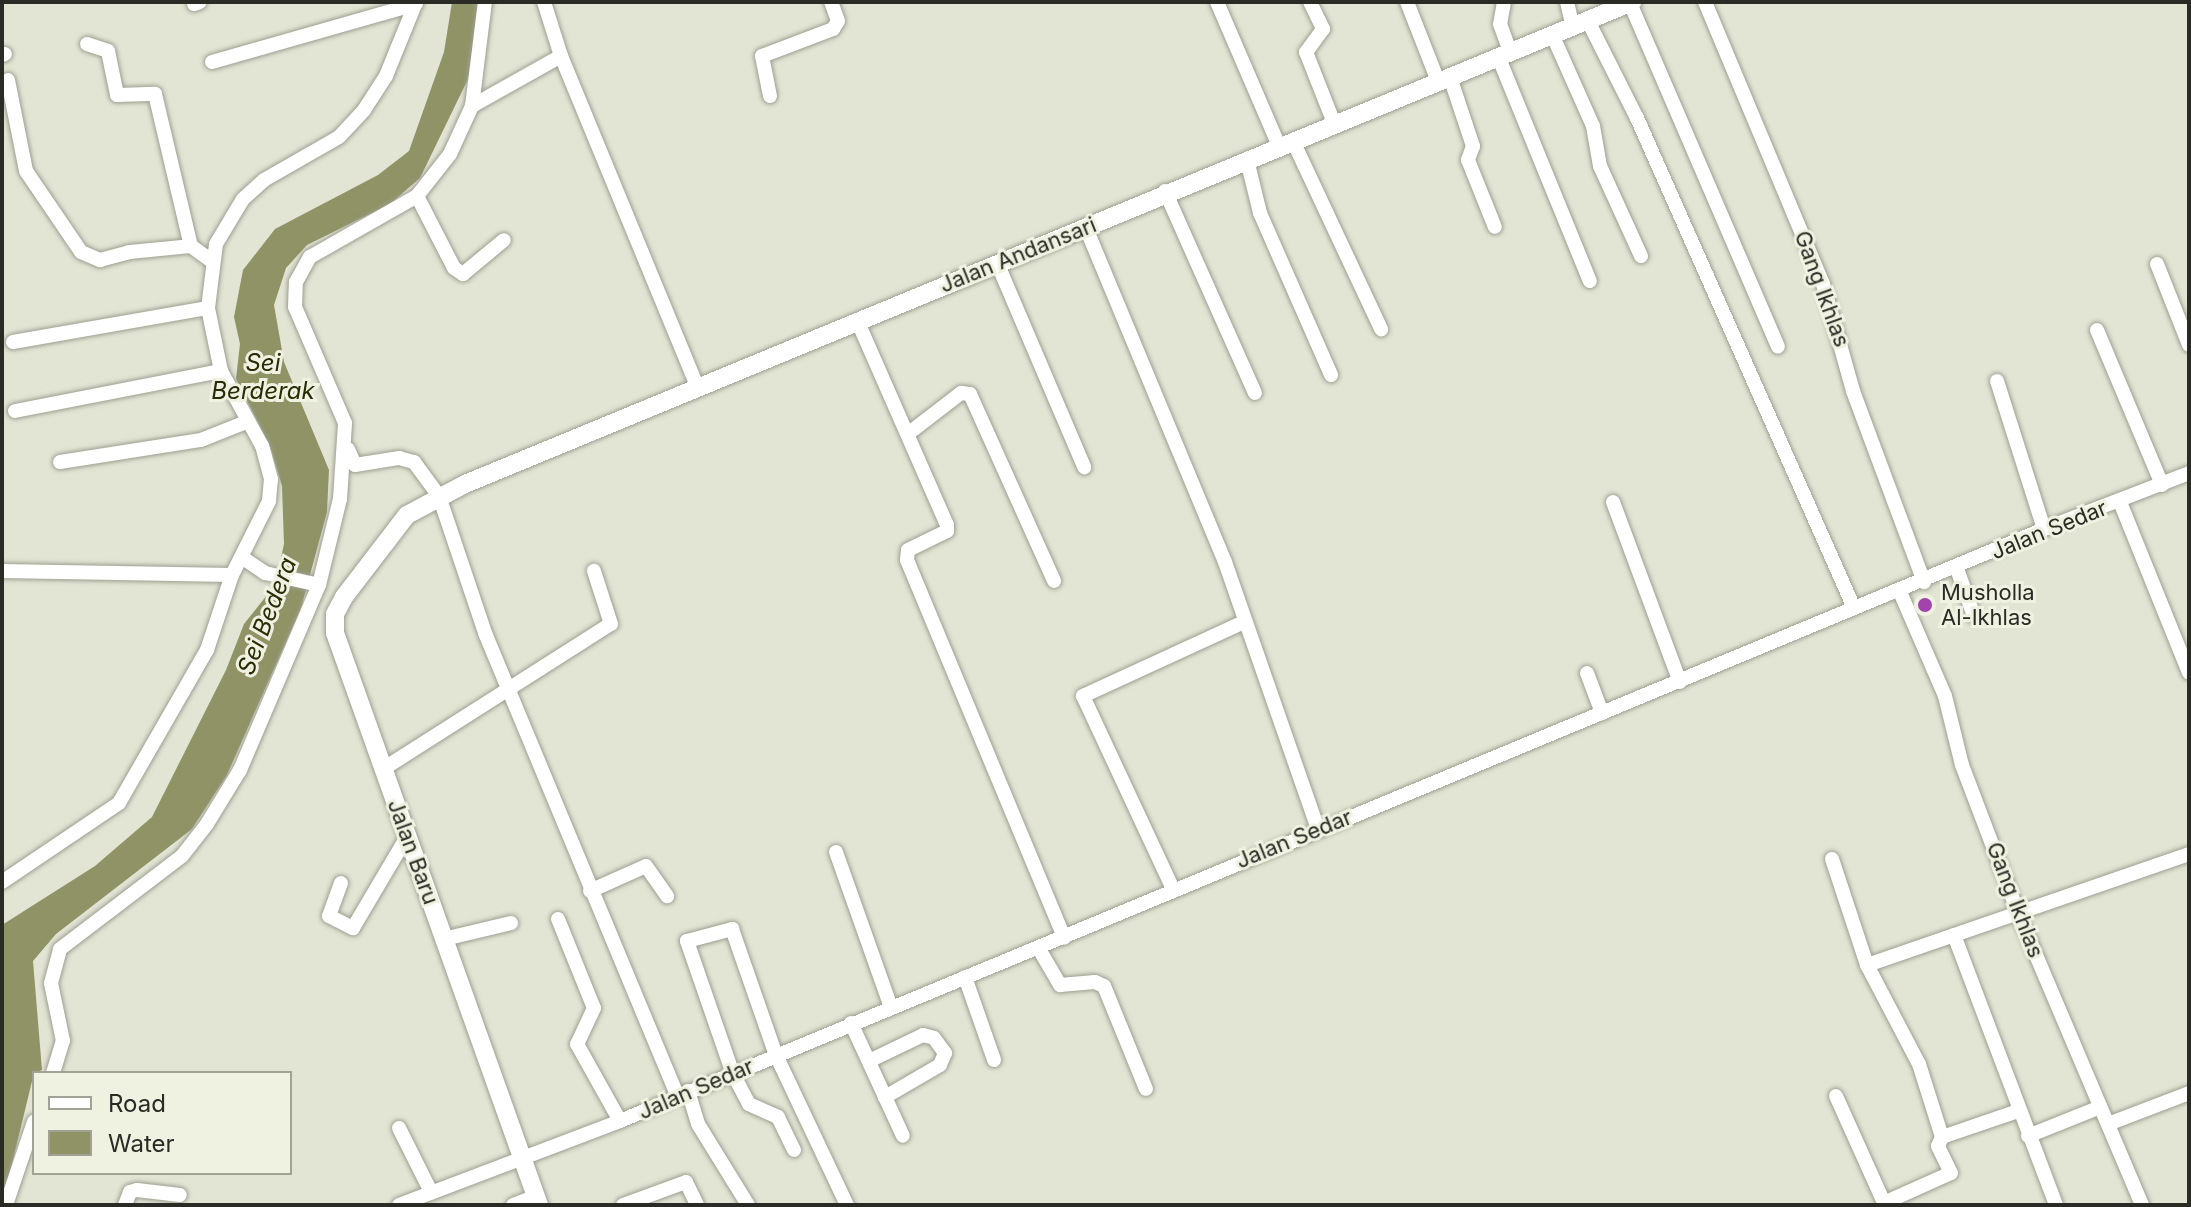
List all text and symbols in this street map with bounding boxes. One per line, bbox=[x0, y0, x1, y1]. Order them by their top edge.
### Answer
street label: Jalan Andansari bbox=[936, 212, 1100, 298]
street label: Gang Ikhlas bbox=[1789, 227, 1855, 351]
water label: Sei Berderak bbox=[211, 349, 315, 405]
street label: Jalan Sedar bbox=[1987, 495, 2111, 565]
water label: Sei Bedera bbox=[231, 553, 303, 679]
place label: Musholla Al-Ikhlas bbox=[1941, 579, 2035, 630]
marker: Musholla Al-Ikhlas bbox=[1916, 596, 1934, 614]
street label: Jalan Baru bbox=[382, 796, 444, 908]
street label: Jalan Sedar bbox=[1232, 804, 1356, 874]
street label: Gang Ikhlas bbox=[1981, 838, 2049, 962]
street label: Jalan Sedar bbox=[634, 1053, 758, 1125]
legend bbox=[32, 1071, 292, 1175]
text: Road bbox=[108, 1089, 166, 1118]
text: Water bbox=[108, 1129, 175, 1158]

